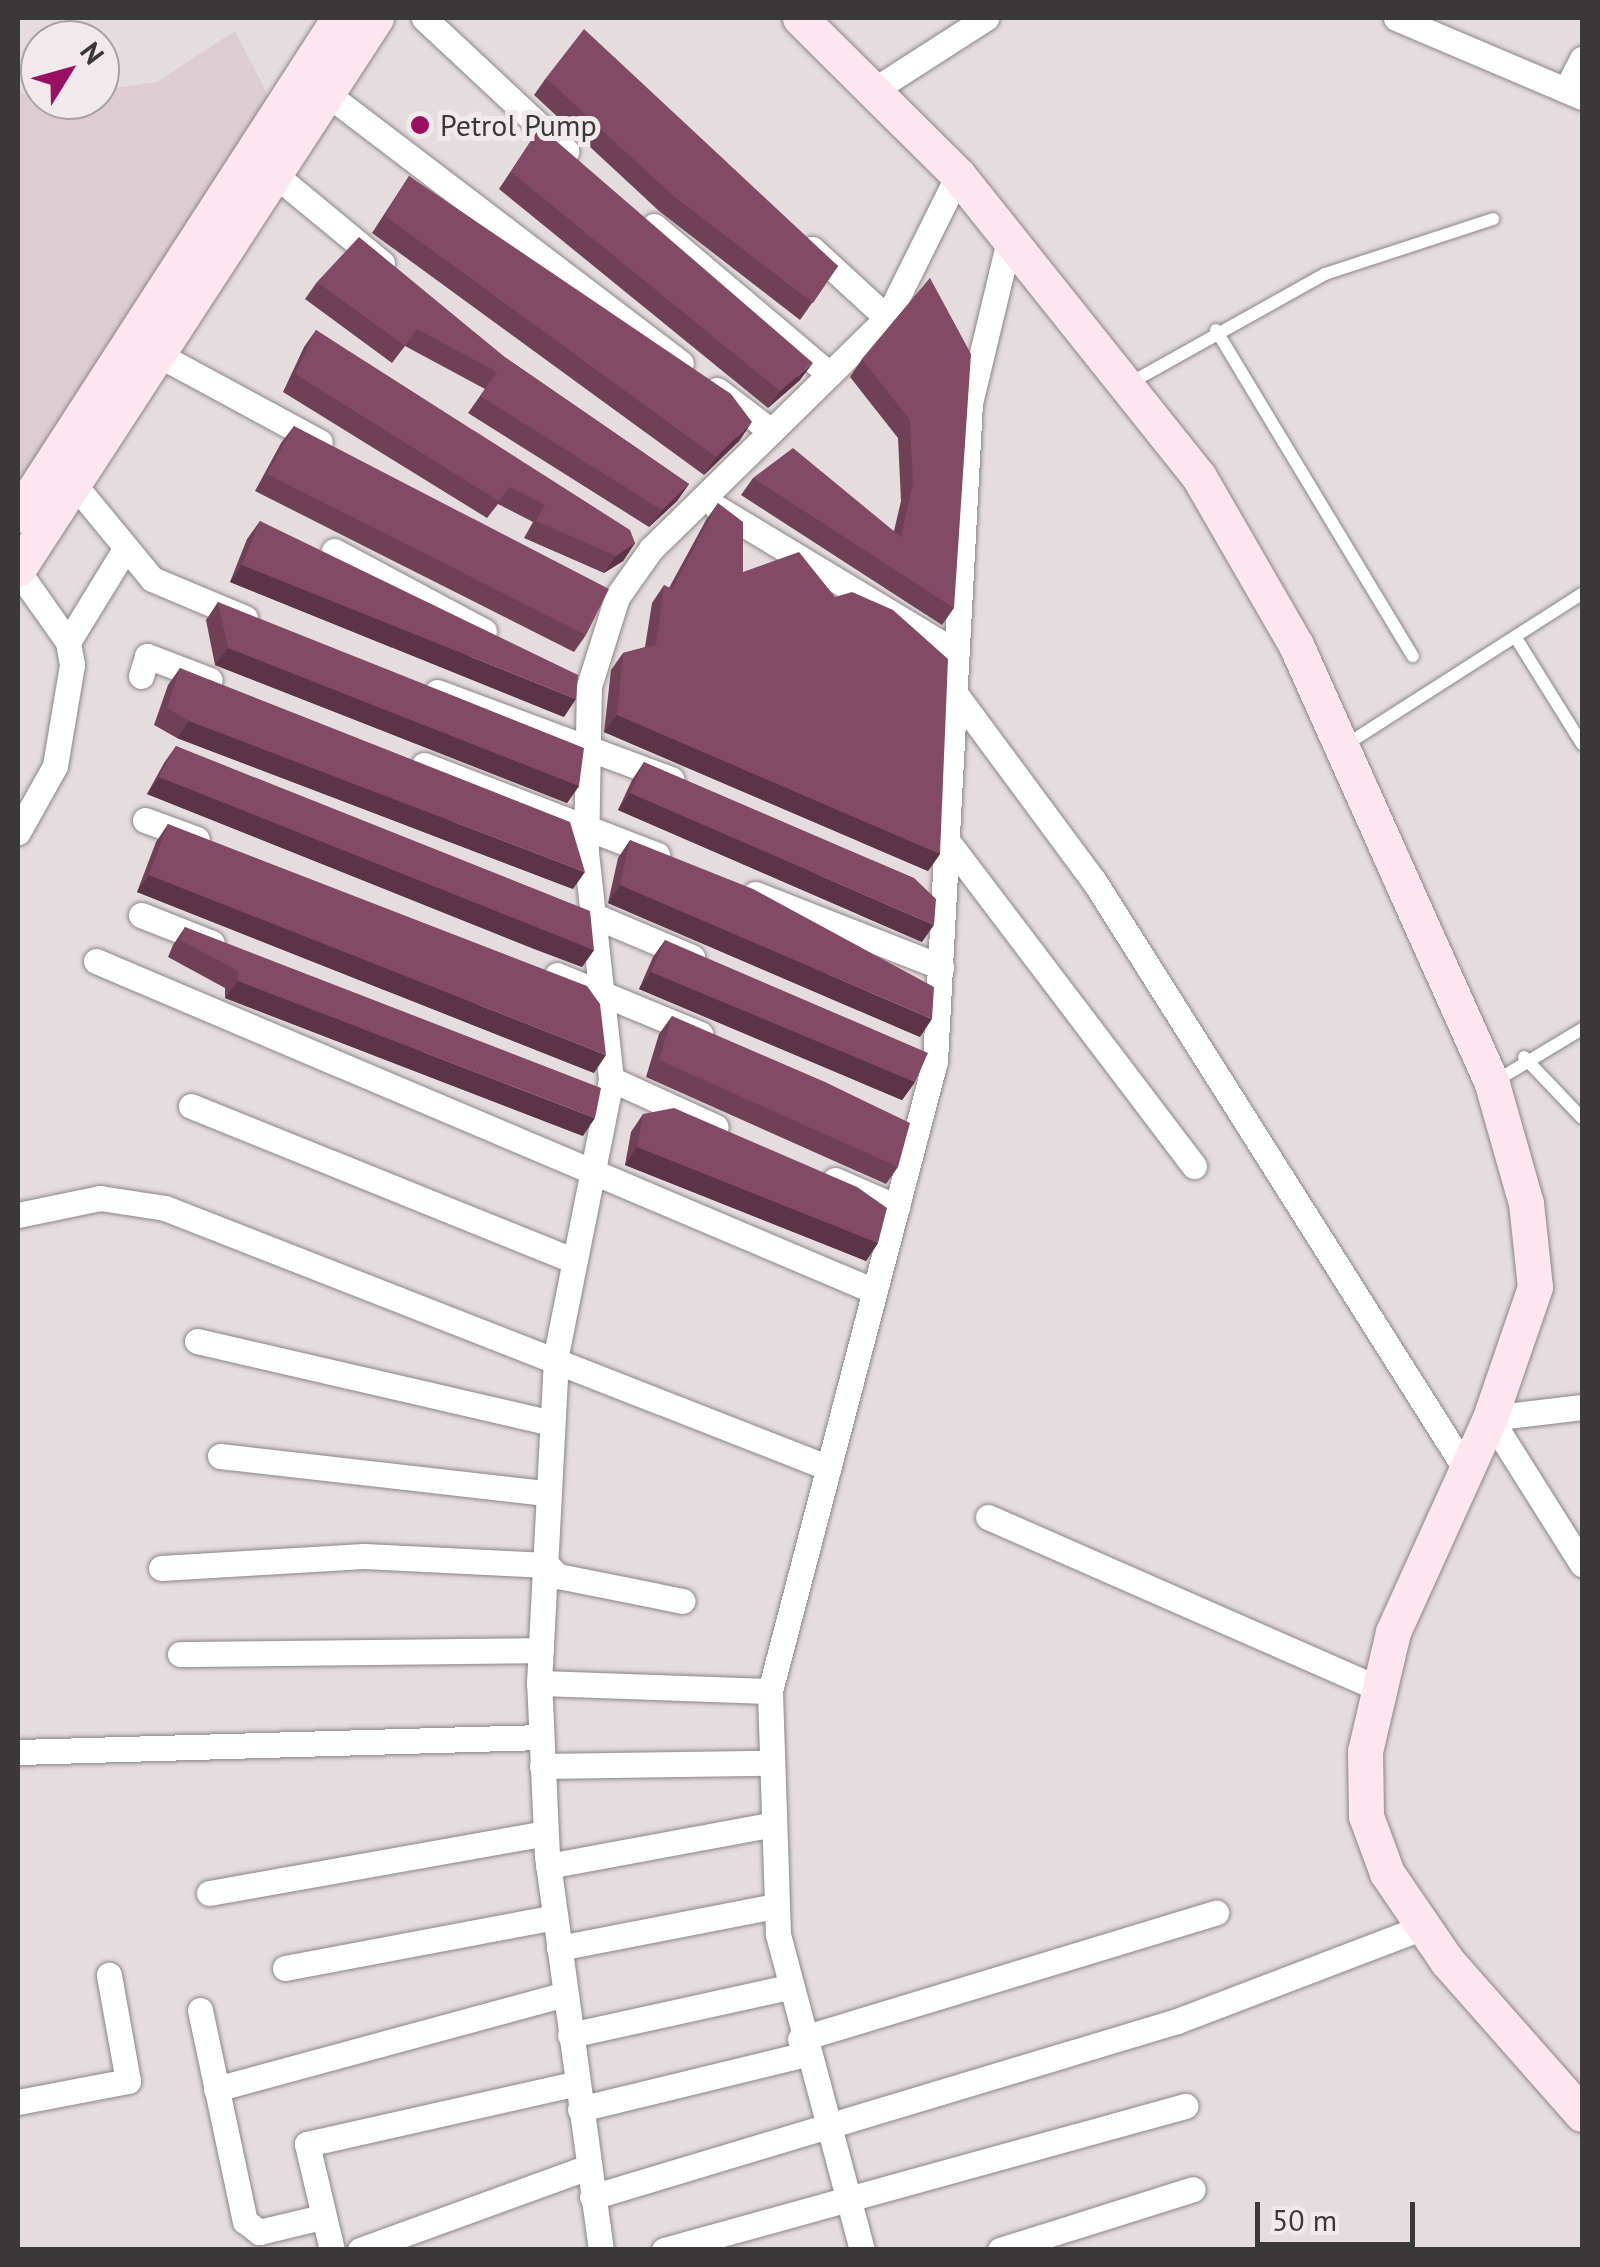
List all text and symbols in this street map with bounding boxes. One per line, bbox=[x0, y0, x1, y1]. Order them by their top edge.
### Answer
north arrow bbox=[20, 20, 120, 120]
text: N bbox=[72, 34, 113, 71]
place label: Petrol Pump bbox=[440, 107, 597, 143]
marker: Petrol Pump bbox=[409, 114, 431, 136]
scale bar bbox=[1260, 2182, 1420, 2244]
text: 50 m bbox=[1272, 2200, 1337, 2239]

